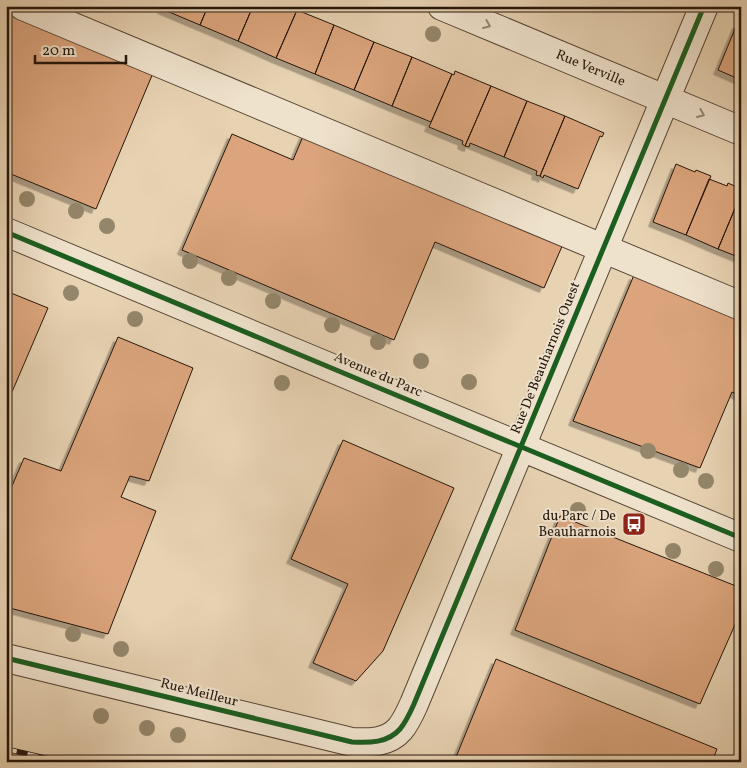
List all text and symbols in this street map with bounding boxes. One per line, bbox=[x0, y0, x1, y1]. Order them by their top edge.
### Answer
one-way arrow bbox=[482, 19, 490, 29]
scale bar bbox=[35, 32, 126, 64]
text: 20 m bbox=[42, 41, 75, 62]
street label: Rue Verville bbox=[553, 45, 629, 91]
one-way arrow bbox=[696, 108, 705, 119]
street label: Rue De Beauharnois Ouest bbox=[507, 279, 585, 437]
street label: Avenue du Parc bbox=[331, 348, 425, 402]
place label: du Parc / De Beauharnois bbox=[539, 507, 616, 542]
bus stop icon: du Parc / De Beauharnois bbox=[621, 511, 647, 537]
street label: Rue Meilleur bbox=[158, 674, 240, 712]

